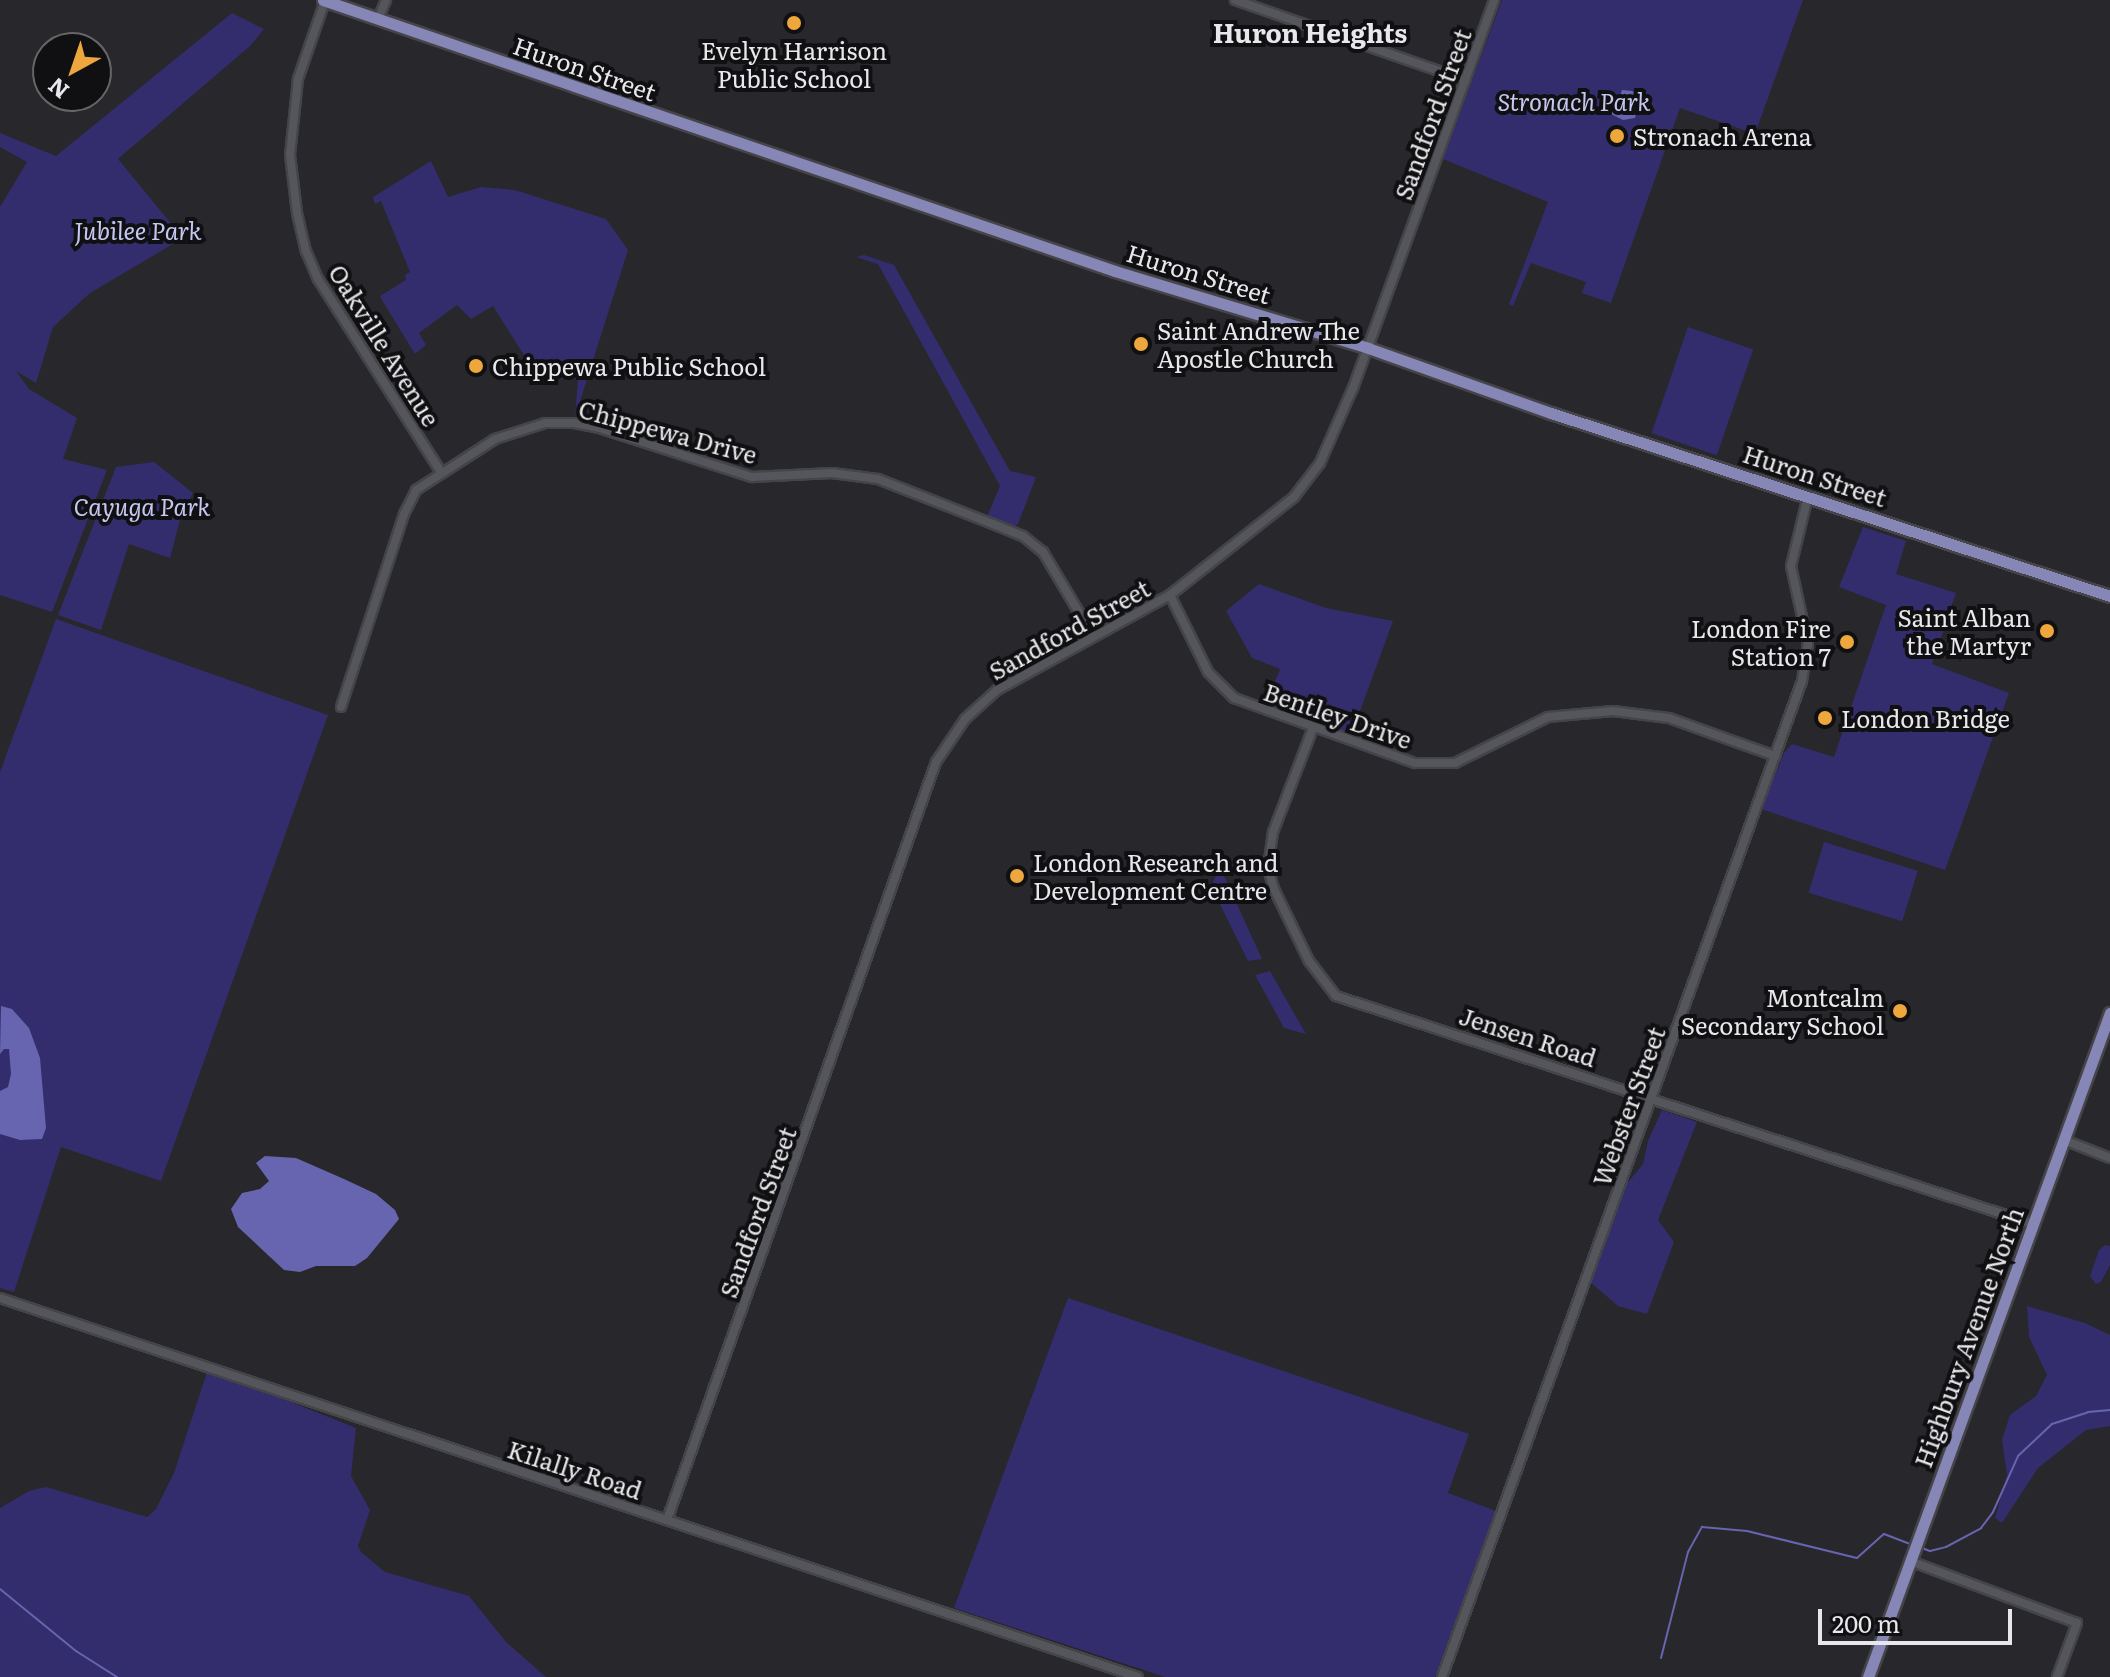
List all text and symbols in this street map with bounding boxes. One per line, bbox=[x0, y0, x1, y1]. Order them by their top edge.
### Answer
marker: Evelyn Harrison Public School bbox=[785, 14, 803, 32]
district label: Huron Heights bbox=[1213, 16, 1407, 48]
street label: Sandford Street bbox=[1388, 25, 1476, 203]
street label: Huron Street bbox=[510, 30, 660, 106]
north arrow bbox=[32, 32, 112, 112]
place label: Evelyn Harrison Public School bbox=[701, 36, 887, 92]
text: N bbox=[40, 71, 75, 108]
park label: Stronach Park bbox=[1497, 87, 1651, 115]
place label: Stronach Arena bbox=[1633, 122, 1812, 150]
marker: Stronach Arena bbox=[1608, 127, 1626, 145]
park label: Jubilee Park bbox=[74, 216, 202, 244]
street label: Huron Street bbox=[1123, 237, 1275, 309]
street label: Oakville Avenue bbox=[324, 259, 446, 431]
place label: Saint Andrew The Apostle Church bbox=[1157, 316, 1360, 372]
marker: Saint Andrew The Apostle Church bbox=[1132, 335, 1150, 353]
place label: Chippewa Public School bbox=[492, 352, 766, 380]
marker: Chippewa Public School bbox=[467, 357, 485, 375]
street label: Chippewa Drive bbox=[576, 393, 760, 469]
street label: Huron Street bbox=[1740, 438, 1890, 512]
park label: Cayuga Park bbox=[73, 492, 211, 520]
street label: Sandford Street bbox=[984, 573, 1154, 685]
place label: Saint Alban the Martyr bbox=[1897, 603, 2031, 659]
place label: London Fire Station 7 bbox=[1691, 614, 1831, 670]
marker: Saint Alban the Martyr bbox=[2038, 622, 2056, 640]
marker: London Fire Station 7 bbox=[1838, 633, 1856, 651]
street label: Bentley Drive bbox=[1260, 676, 1416, 754]
place label: London Bridge bbox=[1841, 704, 2010, 732]
marker: London Bridge bbox=[1816, 709, 1834, 727]
place label: London Research and Development Centre bbox=[1033, 848, 1278, 904]
marker: London Research and Development Centre bbox=[1008, 867, 1026, 885]
place label: Montcalm Secondary School bbox=[1681, 983, 1884, 1039]
street label: Jensen Road bbox=[1456, 1000, 1600, 1072]
marker: Montcalm Secondary School bbox=[1891, 1002, 1909, 1020]
street label: Webster Street bbox=[1586, 1023, 1670, 1189]
street label: Sandford Street bbox=[713, 1123, 801, 1301]
street label: Highbury Avenue North bbox=[1907, 1203, 2029, 1471]
street label: Kilally Road bbox=[504, 1434, 646, 1504]
scale bar bbox=[1822, 1593, 2016, 1643]
text: 200 m bbox=[1832, 1605, 1900, 1640]

